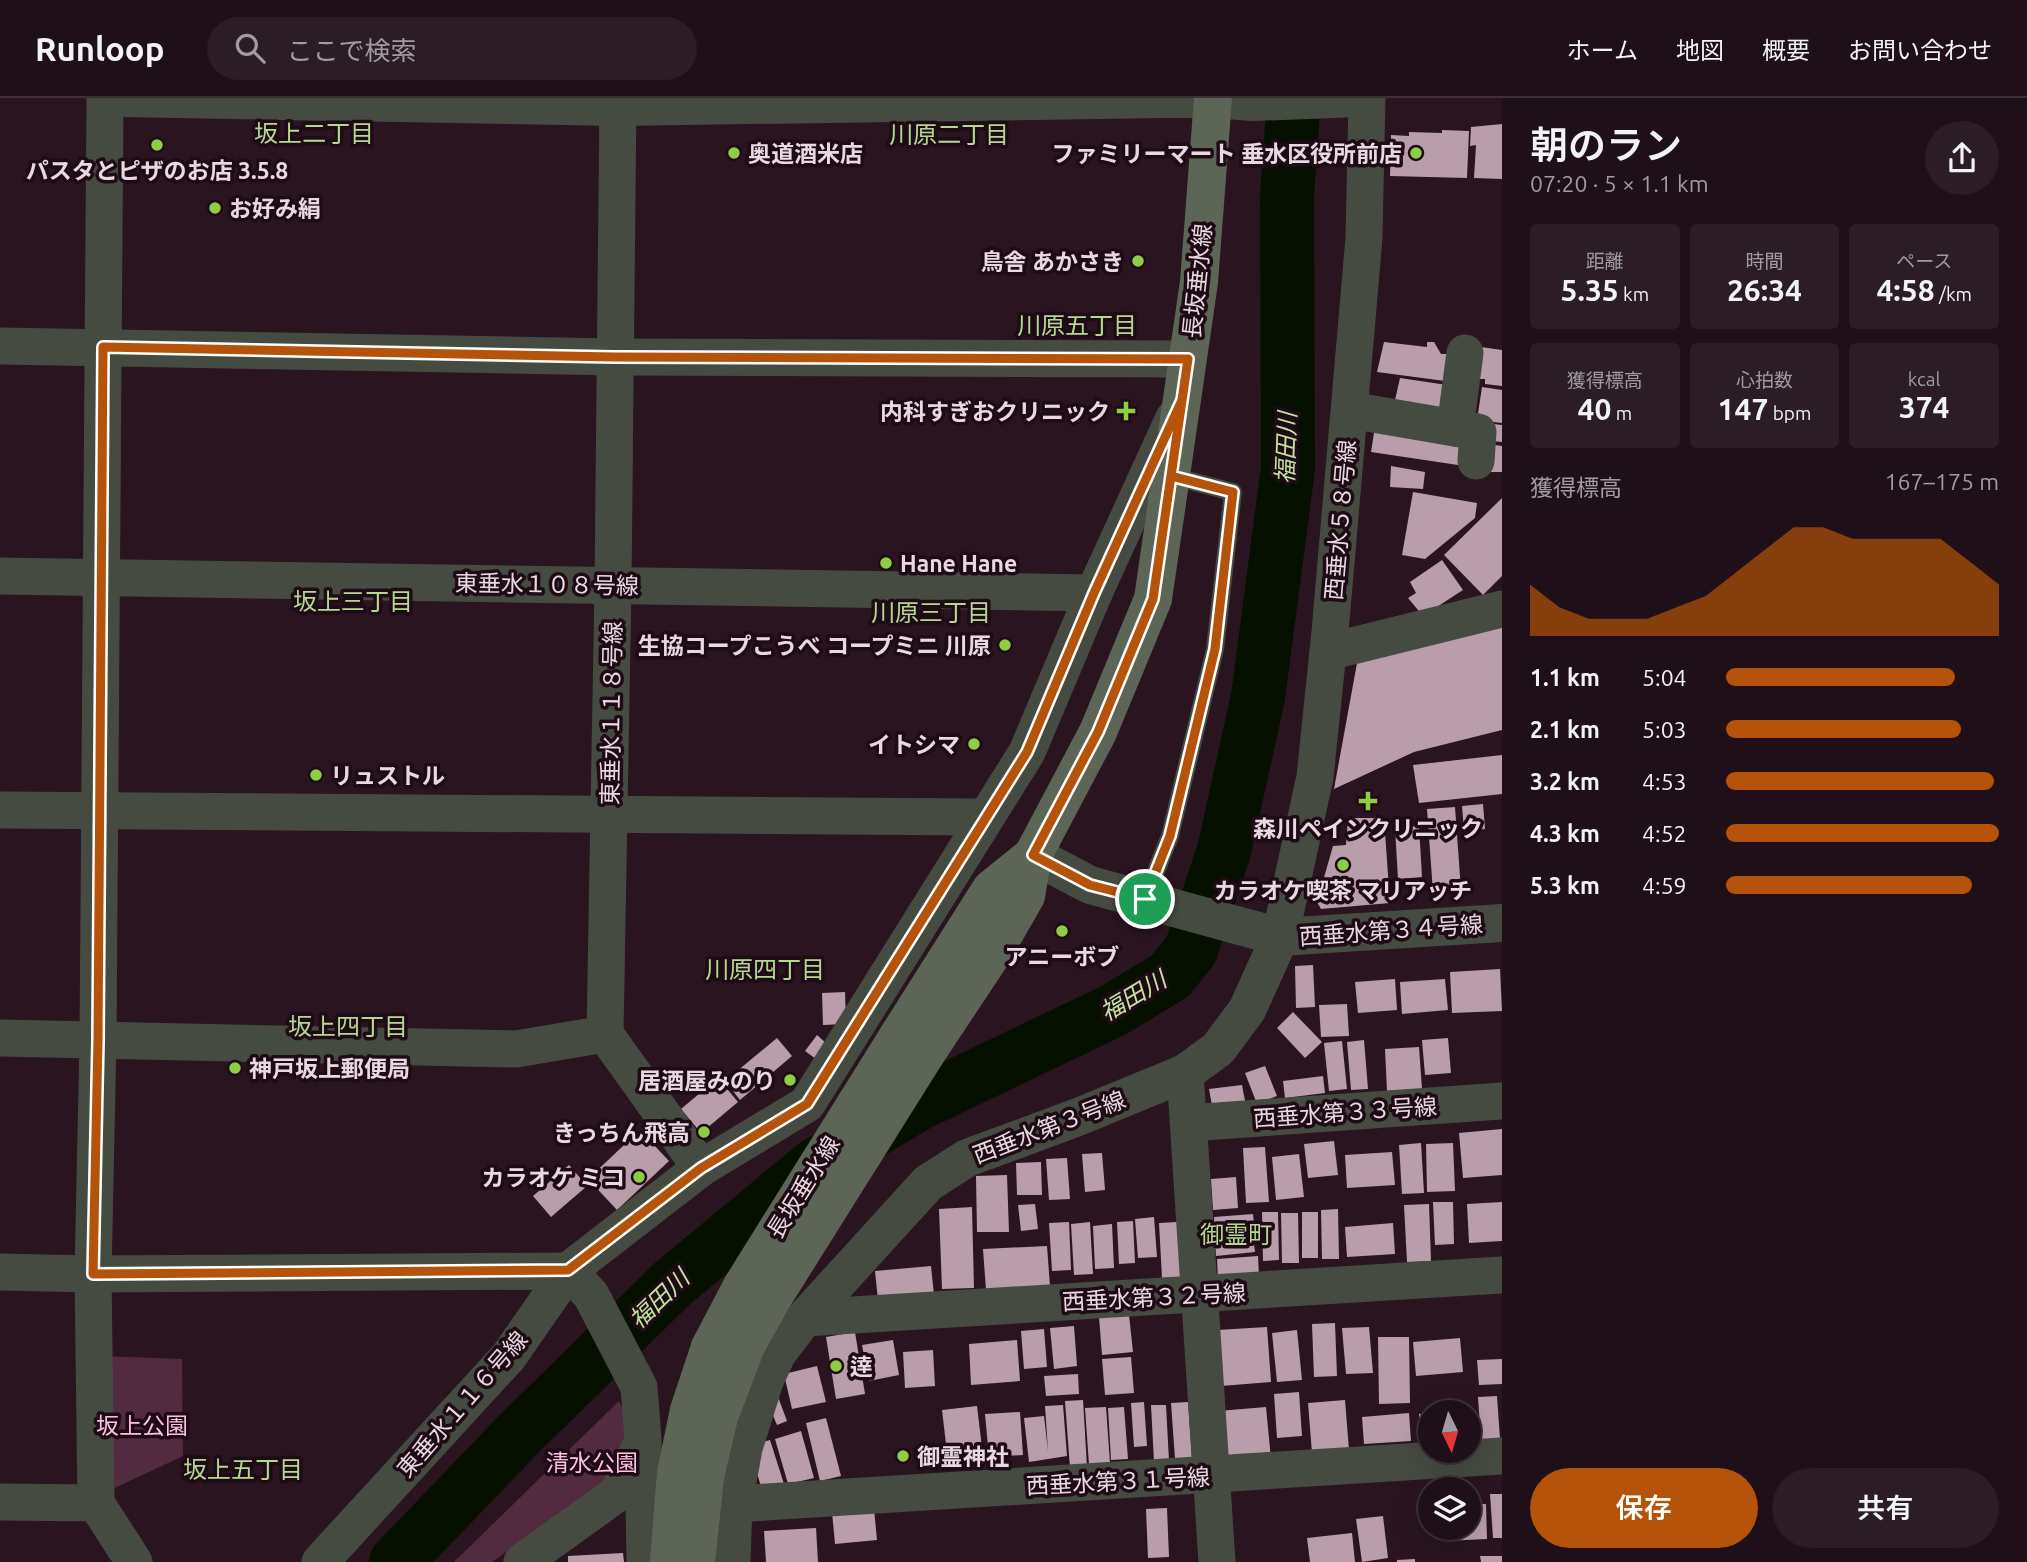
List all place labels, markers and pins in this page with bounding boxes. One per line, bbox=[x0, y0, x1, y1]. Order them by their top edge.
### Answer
marker: パスタとピザのお店 3.5.8 bbox=[149, 137, 165, 153]
place label: 奥道酒米店 bbox=[748, 141, 863, 166]
place label: ファミリーマート 垂水区役所前店 bbox=[1052, 141, 1402, 166]
marker: 奥道酒米店 bbox=[726, 145, 742, 161]
marker: ファミリーマート 垂水区役所前店 bbox=[1408, 145, 1424, 161]
place label: パスタとピザのお店 3.5.8 bbox=[26, 158, 288, 183]
place label: お好み絹 bbox=[229, 196, 321, 221]
marker: お好み絹 bbox=[207, 200, 223, 216]
place label: 鳥舎 あかさき bbox=[981, 249, 1124, 274]
marker: 鳥舎 あかさき bbox=[1130, 253, 1146, 269]
place label: 内科すぎおクリニック bbox=[880, 399, 1110, 424]
marker: 内科すぎおクリニック bbox=[1116, 401, 1136, 421]
place label: Hane Hane bbox=[900, 551, 1017, 576]
marker: Hane Hane bbox=[878, 555, 894, 571]
place label: 生協コープこうべ コープミニ 川原 bbox=[638, 633, 991, 658]
marker: 生協コープこうべ コープミニ 川原 bbox=[997, 637, 1013, 653]
place label: イトシマ bbox=[868, 732, 960, 757]
marker: イトシマ bbox=[966, 736, 982, 752]
place label: リュストル bbox=[330, 763, 445, 788]
marker: リュストル bbox=[308, 767, 324, 783]
marker: 森川ペインクリニック bbox=[1358, 791, 1378, 811]
place label: 森川ペインクリニック bbox=[1253, 816, 1483, 841]
marker: カラオケ喫茶 マリアッチ bbox=[1335, 857, 1351, 873]
pin bbox=[1115, 869, 1175, 929]
place label: カラオケ喫茶 マリアッチ bbox=[1214, 878, 1472, 903]
marker: アニーボブ bbox=[1054, 923, 1070, 939]
place label: アニーボブ bbox=[1005, 944, 1119, 969]
place label: 神戸坂上郵便局 bbox=[249, 1056, 410, 1081]
marker: 神戸坂上郵便局 bbox=[227, 1060, 243, 1076]
place label: 居酒屋みのり bbox=[638, 1068, 776, 1093]
marker: 居酒屋みのり bbox=[782, 1072, 798, 1088]
place label: きっちん飛高 bbox=[553, 1120, 690, 1145]
marker: きっちん飛高 bbox=[696, 1124, 712, 1140]
place label: カラオケ ミコ bbox=[482, 1165, 625, 1190]
marker: カラオケ ミコ bbox=[631, 1169, 647, 1185]
place label: 逹 bbox=[850, 1354, 873, 1379]
marker: 逹 bbox=[828, 1358, 844, 1374]
place label: 御霊神社 bbox=[917, 1444, 1009, 1469]
marker: 御霊神社 bbox=[895, 1448, 911, 1464]

